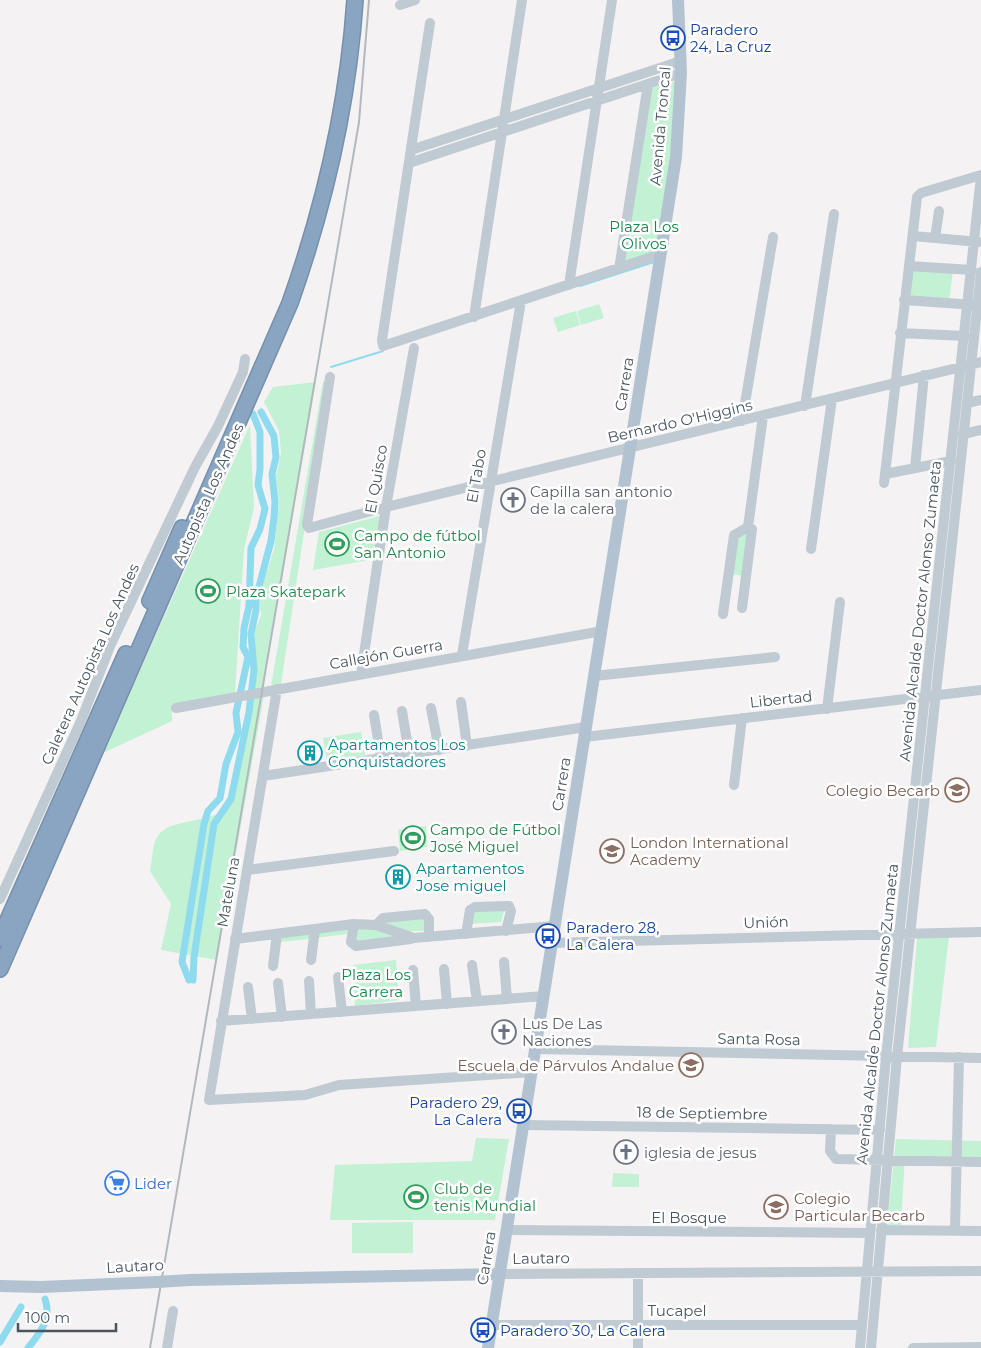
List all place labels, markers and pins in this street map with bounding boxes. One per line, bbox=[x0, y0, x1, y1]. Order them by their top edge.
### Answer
place label: Paradero 24, La Cruz bbox=[690, 20, 772, 56]
bus stop icon: Paradero 24, La Cruz bbox=[660, 25, 686, 51]
place label: Capilla san antonio de la calera bbox=[530, 482, 672, 518]
church icon: Capilla san antonio de la calera bbox=[500, 487, 526, 513]
place label: Campo de fútbol San Antonio bbox=[354, 526, 481, 562]
sports icon: Campo de fútbol San Antonio bbox=[324, 531, 350, 557]
sports icon: Plaza Skatepark bbox=[195, 578, 221, 604]
place label: Plaza Skatepark bbox=[226, 582, 346, 601]
place label: Apartamentos Los Conquistadores bbox=[328, 735, 466, 771]
building icon: Apartamentos Los Conquistadores bbox=[297, 740, 323, 766]
school or university icon: Colegio Becarb bbox=[944, 777, 970, 803]
place label: Colegio Becarb bbox=[826, 781, 940, 800]
place label: Campo de Fútbol José Miguel bbox=[429, 820, 561, 856]
sports icon: Campo de Fútbol José Miguel bbox=[400, 825, 426, 851]
place label: London International Academy bbox=[630, 833, 789, 869]
school or university icon: London International Academy bbox=[599, 838, 625, 864]
place label: Apartamentos Jose miguel bbox=[415, 859, 524, 895]
building icon: Apartamentos Jose miguel bbox=[385, 864, 411, 890]
place label: Paradero 28, La Calera bbox=[566, 918, 659, 954]
bus stop icon: Paradero 28, La Calera bbox=[535, 923, 561, 949]
place label: Lus De Las Naciones bbox=[522, 1014, 602, 1050]
church icon: Lus De Las Naciones bbox=[491, 1019, 517, 1045]
school or university icon: Escuela de Párvulos Andalue bbox=[678, 1052, 704, 1078]
place label: Escuela de Párvulos Andalue bbox=[458, 1056, 674, 1075]
place label: Paradero 29, La Calera bbox=[409, 1093, 502, 1129]
bus stop icon: Paradero 29, La Calera bbox=[506, 1098, 532, 1124]
church icon: iglesia de jesus bbox=[613, 1139, 639, 1165]
place label: iglesia de jesus bbox=[644, 1143, 757, 1162]
supermarket icon: Lider bbox=[104, 1170, 130, 1196]
place label: Lider bbox=[134, 1174, 172, 1193]
place label: Club de tenis Mundial bbox=[434, 1179, 536, 1215]
sports icon: Club de tenis Mundial bbox=[403, 1184, 429, 1210]
place label: Colegio Particular Becarb bbox=[794, 1189, 925, 1225]
school or university icon: Colegio Particular Becarb bbox=[763, 1194, 789, 1220]
bus stop icon: Paradero 30, La Calera bbox=[470, 1317, 496, 1343]
place label: Paradero 30, La Calera bbox=[500, 1321, 666, 1340]

